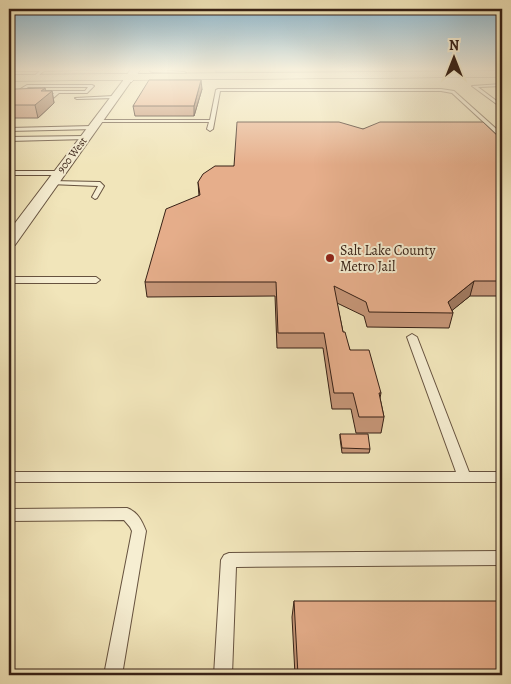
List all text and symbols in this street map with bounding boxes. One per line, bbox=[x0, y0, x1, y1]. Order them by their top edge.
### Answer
north arrow bbox=[428, 32, 478, 82]
text: N bbox=[449, 36, 459, 55]
street label: 900 West bbox=[54, 134, 91, 176]
place label: Salt Lake County Metro Jail bbox=[340, 241, 436, 276]
marker: Salt Lake County Metro Jail bbox=[324, 252, 336, 264]

